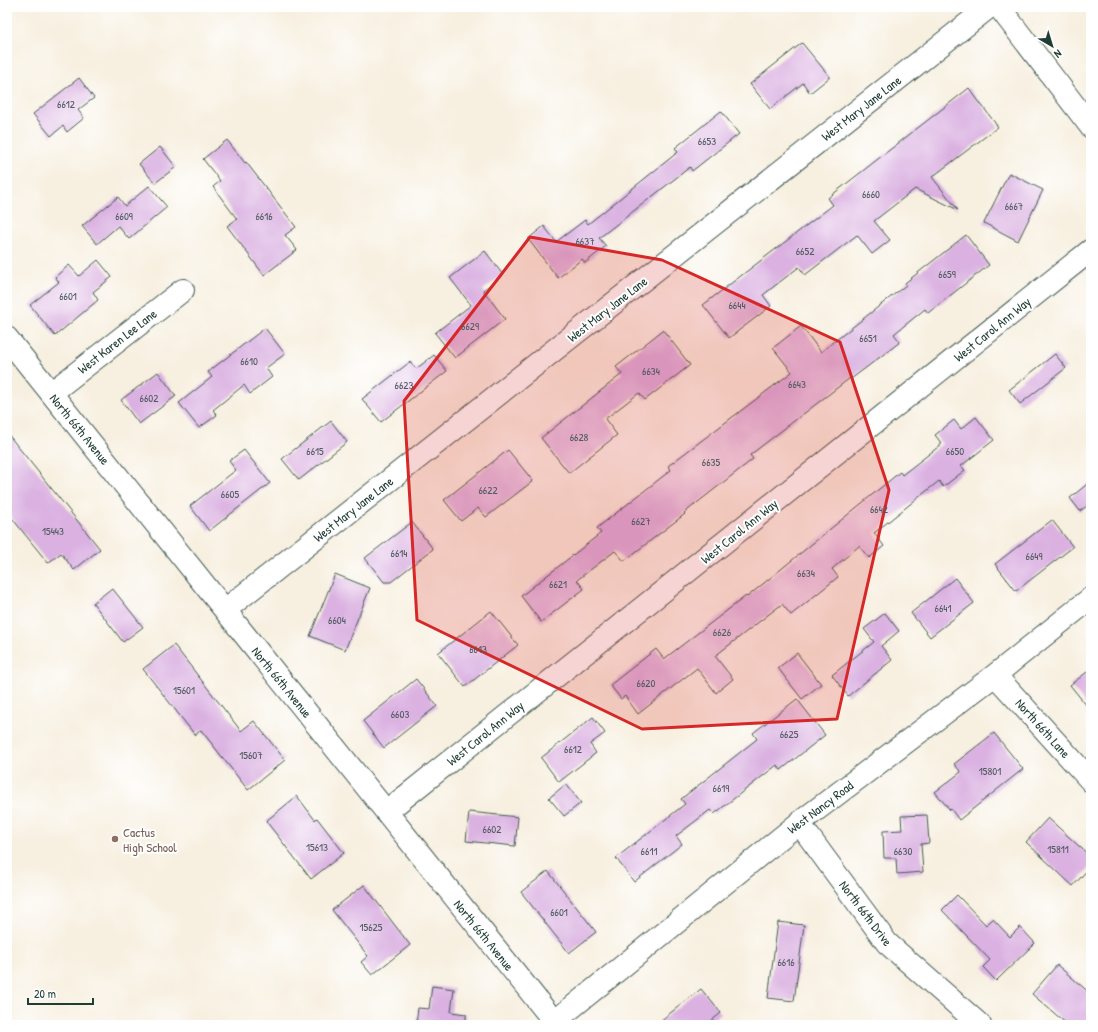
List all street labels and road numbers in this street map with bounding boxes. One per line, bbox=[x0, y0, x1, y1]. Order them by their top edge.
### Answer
street label: West Mary Jane Lane bbox=[817, 71, 905, 145]
street label: West Mary Jane Lane bbox=[563, 272, 651, 346]
street label: West Carol Ann Way bbox=[950, 292, 1035, 366]
street label: West Karen Lee Lane bbox=[74, 304, 160, 378]
street label: North 66th Avenue bbox=[46, 390, 114, 468]
street label: West Mary Jane Lane bbox=[309, 472, 397, 546]
street label: West Carol Ann Way bbox=[697, 494, 782, 568]
street label: North 66th Avenue bbox=[248, 643, 316, 721]
street label: North 66th Lane bbox=[1011, 694, 1075, 762]
street label: West Carol Ann Way bbox=[443, 696, 528, 770]
street label: West Nancy Road bbox=[783, 776, 857, 838]
street label: North 66th Drive bbox=[835, 876, 897, 950]
street label: North 66th Avenue bbox=[450, 896, 518, 974]

